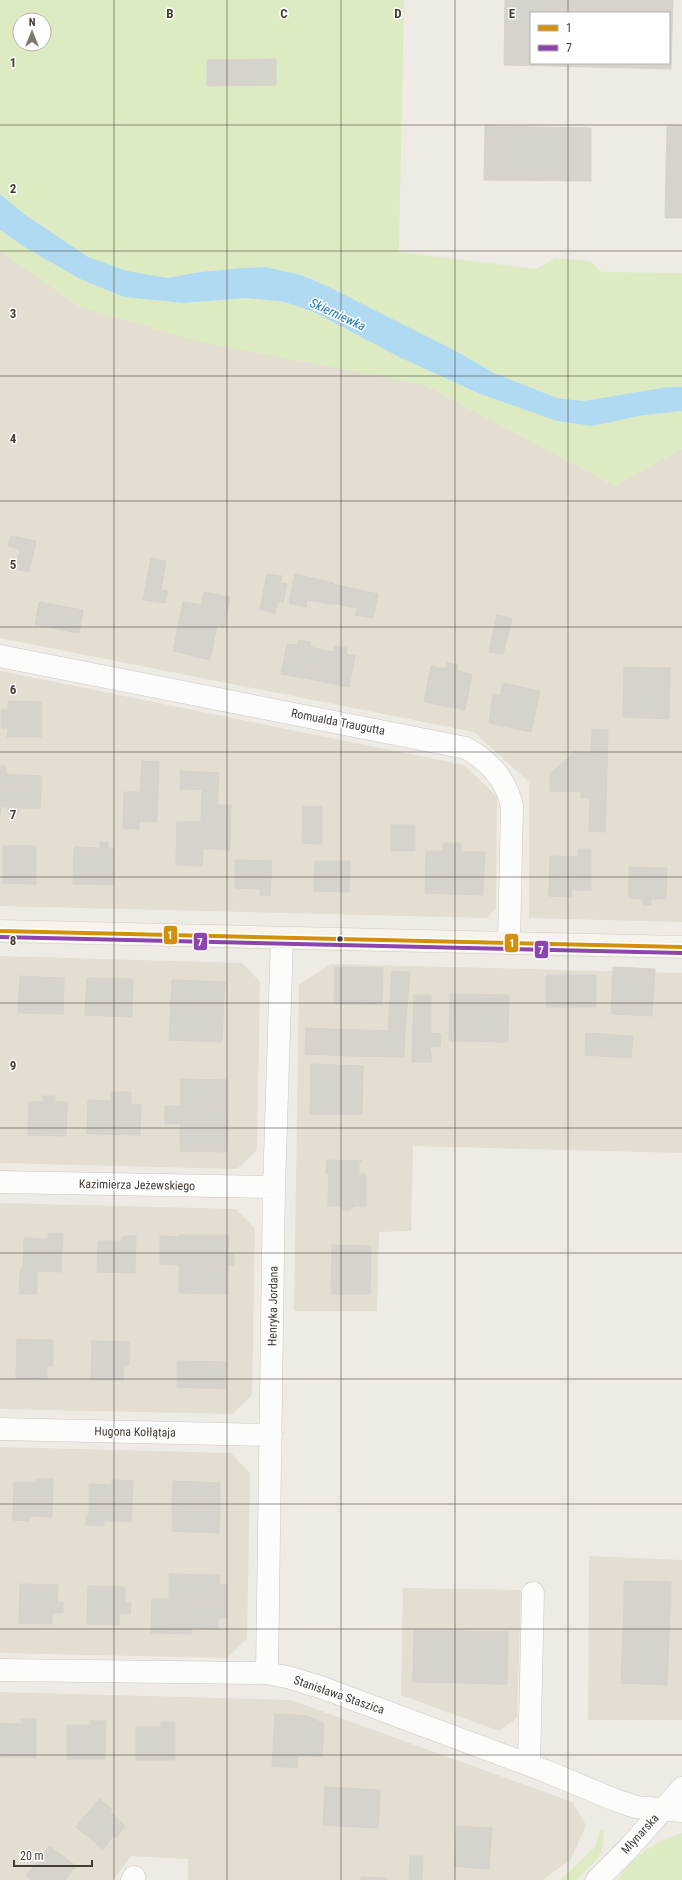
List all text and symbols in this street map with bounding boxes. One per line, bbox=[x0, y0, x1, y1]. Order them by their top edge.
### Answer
text: B bbox=[166, 6, 174, 21]
text: C bbox=[280, 6, 288, 21]
text: D bbox=[394, 6, 402, 21]
text: E bbox=[509, 6, 516, 21]
north arrow bbox=[12, 12, 52, 52]
legend bbox=[530, 12, 670, 64]
text: N bbox=[29, 16, 36, 29]
text: 1 bbox=[566, 21, 572, 35]
text: 7 bbox=[566, 41, 572, 55]
text: 1 bbox=[10, 55, 16, 70]
text: 2 bbox=[10, 181, 17, 196]
water label: Skierniewka bbox=[308, 295, 368, 334]
text: 3 bbox=[10, 306, 16, 321]
text: 4 bbox=[10, 431, 17, 446]
text: 5 bbox=[10, 557, 17, 572]
text: 6 bbox=[10, 682, 17, 697]
street label: Romualda Traugutta bbox=[290, 706, 386, 738]
text: 7 bbox=[10, 807, 17, 822]
line badge: 1 bbox=[163, 925, 178, 945]
text: 1 bbox=[167, 929, 173, 942]
line badge: 7 bbox=[193, 932, 208, 951]
text: 8 bbox=[10, 933, 16, 948]
line badge: 1 bbox=[504, 933, 519, 953]
unlabelled marker bbox=[335, 934, 345, 944]
text: 7 bbox=[197, 936, 203, 949]
text: 1 bbox=[509, 937, 515, 950]
line badge: 7 bbox=[534, 940, 549, 959]
text: 7 bbox=[538, 944, 544, 957]
text: 9 bbox=[10, 1058, 16, 1073]
street label: Kazimierza Jeżewskiego bbox=[79, 1177, 195, 1193]
street label: Henryka Jordana bbox=[265, 1266, 281, 1346]
street label: Hugona Kołłątaja bbox=[94, 1424, 176, 1440]
street label: Stanisława Staszica bbox=[292, 1673, 386, 1717]
street label: Młynarska bbox=[618, 1811, 662, 1857]
scale bar bbox=[14, 1842, 92, 1868]
text: 20 m bbox=[20, 1849, 44, 1863]

